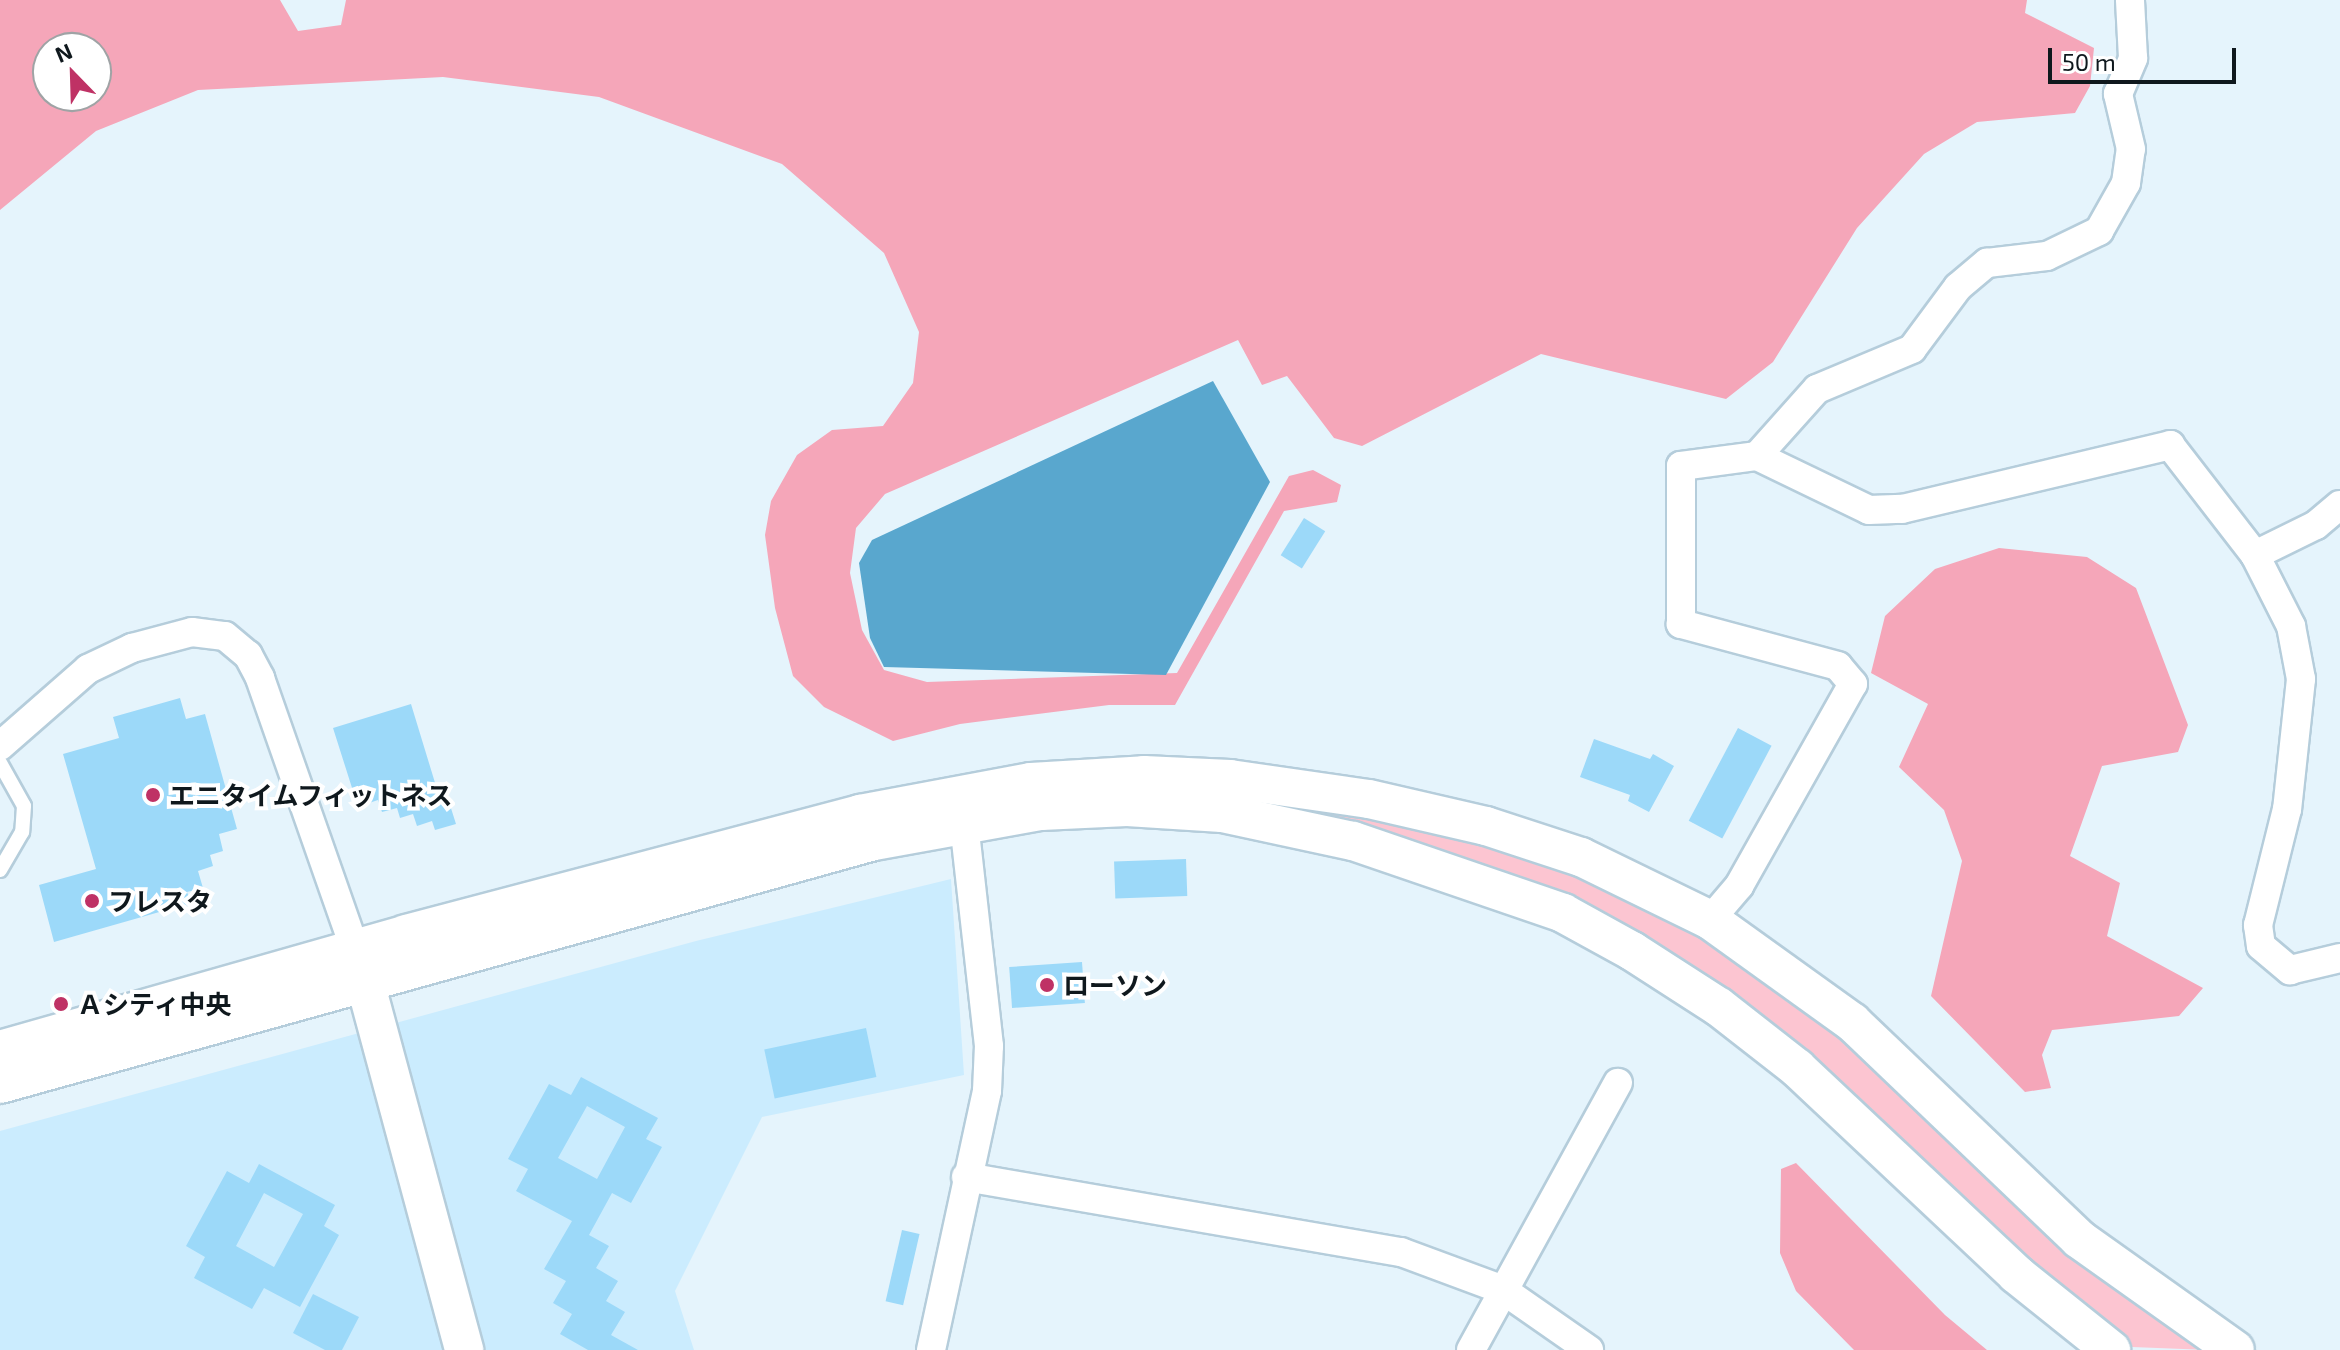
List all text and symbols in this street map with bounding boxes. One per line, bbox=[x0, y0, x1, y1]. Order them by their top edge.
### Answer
north arrow bbox=[32, 32, 112, 112]
scale bar bbox=[2052, 32, 2240, 82]
text: N bbox=[51, 37, 76, 67]
text: 50 m bbox=[2062, 47, 2116, 76]
place label: エニタイムフィットネス bbox=[169, 779, 455, 811]
marker: エニタイムフィットネス bbox=[144, 786, 162, 804]
place label: フレスタ bbox=[108, 885, 212, 917]
marker: フレスタ bbox=[83, 892, 101, 910]
place label: ローソン bbox=[1063, 969, 1167, 1001]
marker: ローソン bbox=[1038, 976, 1056, 994]
place label: Ａシティ中央 bbox=[77, 988, 233, 1020]
marker: Ａシティ中央 bbox=[52, 995, 70, 1013]

